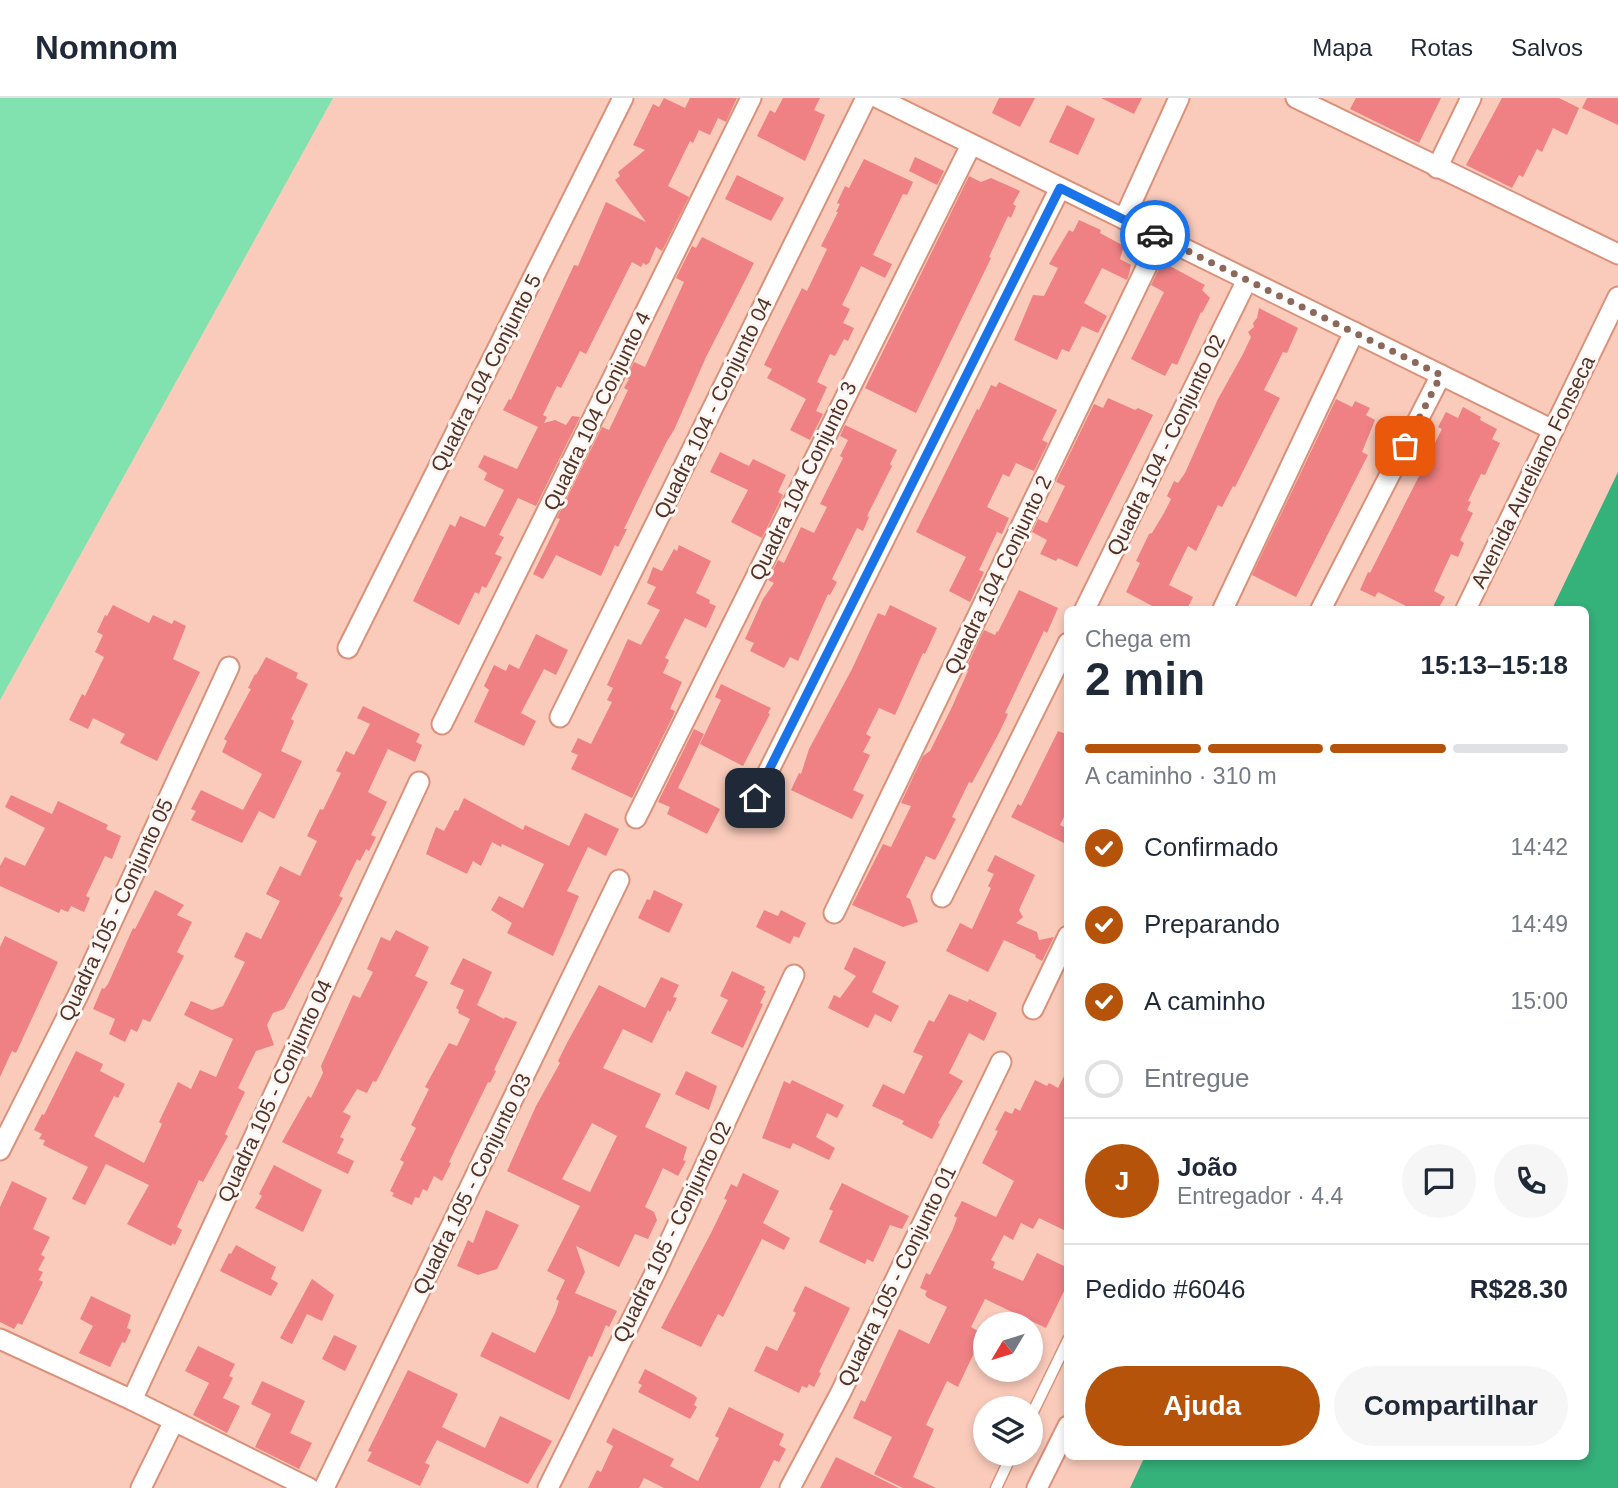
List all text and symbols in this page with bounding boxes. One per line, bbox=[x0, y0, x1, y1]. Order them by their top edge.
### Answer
text: Nomnom bbox=[35, 29, 178, 66]
text: Mapa bbox=[1312, 34, 1372, 61]
text: Rotas bbox=[1410, 34, 1473, 61]
text: Salvos bbox=[1511, 34, 1583, 61]
courier bbox=[1120, 200, 1190, 270]
icon: car bbox=[1136, 216, 1174, 254]
street label: Quadra 104 Conjunto 5 bbox=[426, 270, 545, 475]
street label: Quadra 104 - Conjunto 04 bbox=[649, 293, 776, 522]
street label: Quadra 104 Conjunto 4 bbox=[538, 307, 655, 514]
street label: Quadra 104 - Conjunto 02 bbox=[1102, 331, 1229, 559]
street label: Avenida Aureliano Fonseca bbox=[1466, 352, 1599, 592]
street label: Quadra 104 Conjunto 3 bbox=[744, 378, 861, 584]
pin bbox=[1375, 416, 1435, 476]
icon: bag bbox=[1386, 427, 1424, 465]
street label: Quadra 104 Conjunto 2 bbox=[939, 472, 1056, 678]
text: Chega em bbox=[1085, 626, 1191, 652]
text: 15:13–15:18 bbox=[1421, 650, 1568, 680]
text: 2 min bbox=[1085, 653, 1205, 705]
text: A caminho · 310 m bbox=[1085, 763, 1277, 789]
pin bbox=[725, 768, 785, 828]
icon: home bbox=[736, 779, 774, 817]
street label: Quadra 105 - Conjunto 05 bbox=[54, 795, 177, 1025]
icon: check bbox=[1085, 829, 1123, 867]
text: Confirmado bbox=[1144, 832, 1278, 862]
text: 14:42 bbox=[1510, 834, 1568, 860]
icon: check bbox=[1085, 906, 1123, 944]
text: Preparando bbox=[1144, 909, 1280, 939]
text: 14:49 bbox=[1510, 911, 1568, 937]
street label: Quadra 105 - Conjunto 04 bbox=[213, 976, 336, 1206]
icon: check bbox=[1085, 983, 1123, 1021]
text: A caminho bbox=[1144, 986, 1265, 1016]
text: 15:00 bbox=[1510, 988, 1568, 1014]
text: Entregue bbox=[1144, 1063, 1250, 1093]
street label: Quadra 105 - Conjunto 03 bbox=[408, 1070, 535, 1298]
street label: Quadra 105 - Conjunto 02 bbox=[608, 1118, 735, 1346]
button: chat bbox=[1402, 1144, 1476, 1218]
button: phone bbox=[1494, 1144, 1568, 1218]
text: João bbox=[1177, 1152, 1238, 1182]
street label: Quadra 105 - Conjunto 01 bbox=[833, 1162, 960, 1390]
text: J bbox=[1115, 1166, 1129, 1196]
text: Entregador · 4.4 bbox=[1177, 1183, 1343, 1209]
text: Pedido #6046 bbox=[1085, 1274, 1245, 1304]
text: R$28.30 bbox=[1470, 1274, 1568, 1304]
north arrow bbox=[973, 1312, 1043, 1382]
map controls bbox=[973, 1312, 1043, 1466]
button: Ajuda bbox=[1085, 1366, 1320, 1446]
button: Compartilhar bbox=[1334, 1366, 1568, 1446]
button: layers bbox=[973, 1396, 1043, 1466]

